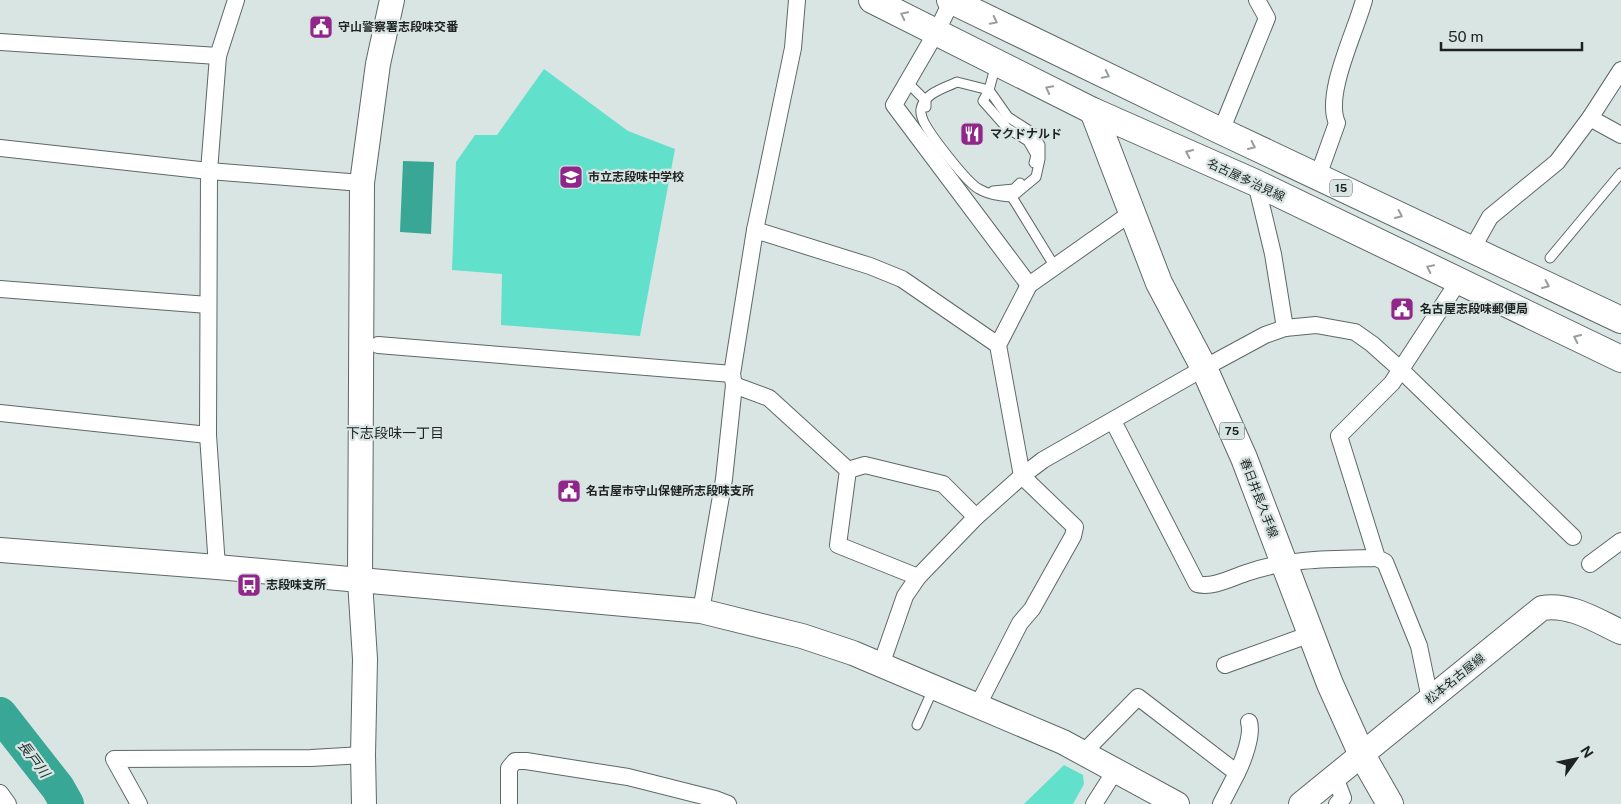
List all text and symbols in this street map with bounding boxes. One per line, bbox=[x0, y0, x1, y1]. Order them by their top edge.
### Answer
one-way arrow bbox=[900, 11, 909, 22]
public building icon: 守山警察署志段味交番 bbox=[308, 14, 334, 40]
one-way arrow bbox=[989, 15, 998, 25]
place label: 守山警察署志段味交番 bbox=[338, 20, 459, 34]
scale bar bbox=[1441, 20, 1582, 52]
text: 50 m bbox=[1448, 28, 1483, 45]
one-way arrow bbox=[1101, 68, 1110, 79]
one-way arrow bbox=[1045, 85, 1054, 95]
restaurant icon: マクドナルド bbox=[959, 121, 985, 147]
place label: マクドナルド bbox=[990, 127, 1062, 141]
one-way arrow bbox=[1247, 139, 1256, 150]
one-way arrow bbox=[1185, 149, 1194, 160]
street label: 名古屋多治見線 bbox=[1205, 156, 1287, 204]
school or university icon: 市立志段味中学校 bbox=[558, 164, 584, 190]
place label: 市立志段味中学校 bbox=[588, 170, 684, 184]
road number: 15 bbox=[1330, 180, 1352, 197]
one-way arrow bbox=[1394, 209, 1403, 219]
one-way arrow bbox=[1426, 264, 1435, 275]
one-way arrow bbox=[1541, 278, 1550, 289]
public building icon: 名古屋志段味郵便局 bbox=[1389, 296, 1415, 322]
place label: 名古屋志段味郵便局 bbox=[1420, 302, 1528, 316]
one-way arrow bbox=[1573, 334, 1582, 345]
road number: 75 bbox=[1220, 422, 1244, 440]
district label: 下志段味一丁目 bbox=[346, 425, 444, 441]
street label: 春日井長久手線 bbox=[1237, 456, 1281, 540]
public building icon: 名古屋市守山保健所志段味支所 bbox=[556, 478, 582, 504]
place label: 名古屋市守山保健所志段味支所 bbox=[586, 484, 754, 498]
bus stop icon: 志段味支所 bbox=[236, 572, 262, 598]
place label: 志段味支所 bbox=[266, 578, 326, 592]
street label: 松本名古屋線 bbox=[1423, 651, 1487, 707]
north arrow bbox=[1551, 734, 1601, 784]
water label: 長戸川 bbox=[15, 737, 54, 782]
text: N bbox=[1577, 743, 1597, 761]

